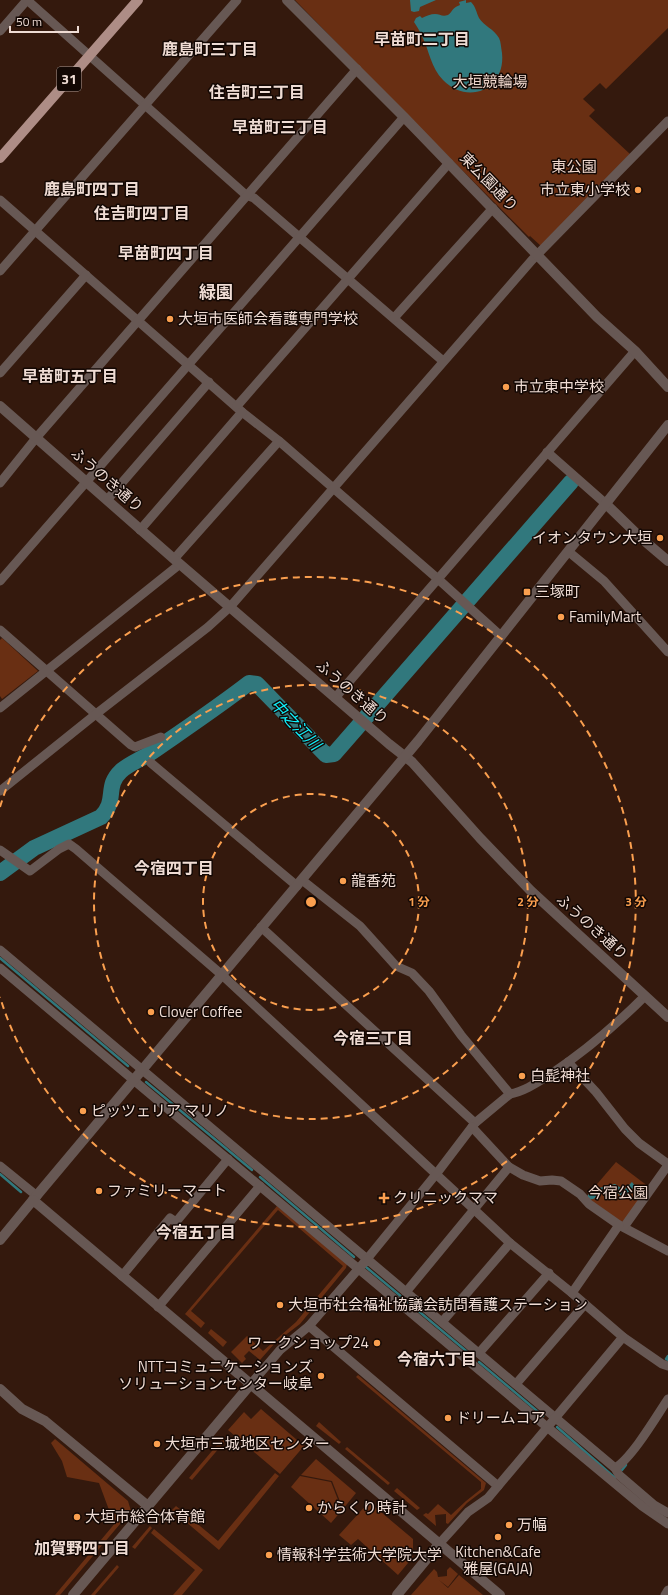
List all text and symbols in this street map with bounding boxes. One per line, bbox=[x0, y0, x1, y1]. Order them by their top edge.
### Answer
scale bar bbox=[10, 8, 78, 34]
text: 50 m bbox=[16, 12, 42, 31]
district label: 早苗町二丁目 bbox=[374, 27, 470, 51]
district label: 鹿島町三丁目 bbox=[162, 37, 258, 61]
road number: 31 bbox=[57, 67, 81, 91]
park label: 大垣競輪場 bbox=[452, 70, 528, 93]
district label: 住吉町三丁目 bbox=[208, 80, 305, 104]
district label: 早苗町三丁目 bbox=[232, 115, 328, 139]
street label: 東公園通り bbox=[455, 147, 524, 217]
park label: 東公園 bbox=[551, 155, 597, 178]
district label: 鹿島町四丁目 bbox=[44, 177, 140, 201]
place label: 市立東小学校 bbox=[540, 178, 630, 201]
marker: 市立東小学校 bbox=[633, 185, 643, 195]
district label: 住吉町四丁目 bbox=[93, 201, 190, 225]
district label: 早苗町四丁目 bbox=[118, 241, 214, 265]
district label: 緑園 bbox=[199, 279, 233, 305]
place label: 大垣市医師会看護専門学校 bbox=[178, 307, 358, 330]
marker: 大垣市医師会看護専門学校 bbox=[165, 314, 175, 324]
district label: 早苗町五丁目 bbox=[22, 364, 118, 388]
place label: 市立東中学校 bbox=[514, 375, 604, 398]
marker: 市立東中学校 bbox=[501, 382, 511, 392]
street label: ふうのき通り bbox=[66, 442, 149, 518]
place label: イオンタウン大垣 bbox=[532, 526, 652, 549]
marker: イオンタウン大垣 bbox=[655, 533, 665, 543]
place label: 三塚町 bbox=[535, 580, 580, 603]
marker: 三塚町 bbox=[522, 587, 532, 597]
place label: FamilyMart bbox=[569, 605, 642, 628]
marker: FamilyMart bbox=[556, 612, 566, 622]
street label: ふうのき通り bbox=[311, 654, 394, 730]
water label: 中之江川 bbox=[265, 693, 328, 757]
district label: 今宿四丁目 bbox=[134, 856, 214, 880]
place label: 龍香苑 bbox=[351, 869, 396, 892]
marker: 龍香苑 bbox=[338, 876, 348, 886]
street label: ふうのき通り bbox=[551, 888, 633, 965]
text: 1 分 bbox=[408, 892, 430, 911]
text: 2 分 bbox=[517, 892, 539, 911]
text: 3 分 bbox=[625, 892, 647, 911]
centre of rings bbox=[304, 895, 318, 909]
place label: Clover Coffee bbox=[159, 1000, 242, 1023]
marker: Clover Coffee bbox=[146, 1007, 156, 1017]
district label: 今宿三丁目 bbox=[333, 1026, 413, 1050]
place label: 白髭神社 bbox=[530, 1064, 590, 1087]
marker: 白髭神社 bbox=[517, 1071, 527, 1081]
place label: ピッツェリア マリノ bbox=[91, 1099, 229, 1122]
marker: ピッツェリア マリノ bbox=[78, 1106, 88, 1116]
place label: ファミリーマート bbox=[107, 1179, 227, 1202]
park label: 今宿公園 bbox=[588, 1181, 648, 1204]
marker: ファミリーマート bbox=[94, 1186, 104, 1196]
place label: クリニックママ bbox=[393, 1186, 498, 1209]
marker: クリニックママ bbox=[378, 1192, 390, 1204]
district label: 今宿五丁目 bbox=[156, 1220, 236, 1244]
place label: 大垣市社会福祉協議会訪問看護ステーション bbox=[288, 1293, 588, 1316]
marker: 大垣市社会福祉協議会訪問看護ステーション bbox=[275, 1300, 285, 1310]
place label: ワークショップ24 bbox=[247, 1331, 369, 1354]
marker: ワークショップ24 bbox=[372, 1338, 382, 1348]
district label: 今宿六丁目 bbox=[397, 1347, 477, 1371]
place label: NTTコミュニケーションズ ソリューションセンター岐阜 bbox=[118, 1355, 313, 1395]
marker: NTTコミュニケーションズ ソリューションセンター岐阜 bbox=[316, 1371, 326, 1381]
place label: ドリームコア bbox=[456, 1406, 546, 1429]
marker: ドリームコア bbox=[443, 1413, 453, 1423]
place label: 大垣市三城地区センター bbox=[165, 1432, 330, 1455]
marker: 大垣市三城地区センター bbox=[152, 1439, 162, 1449]
place label: からくり時計 bbox=[317, 1496, 407, 1519]
marker: からくり時計 bbox=[304, 1503, 314, 1513]
place label: 大垣市総合体育館 bbox=[85, 1505, 205, 1528]
marker: 大垣市総合体育館 bbox=[72, 1512, 82, 1522]
place label: 万幅 bbox=[517, 1513, 547, 1536]
marker: 万幅 bbox=[504, 1520, 514, 1530]
marker: Kitchen&Cafe 雅屋(GAJA) bbox=[493, 1532, 503, 1542]
district label: 加賀野四丁目 bbox=[34, 1536, 130, 1560]
place label: Kitchen&Cafe 雅屋(GAJA) bbox=[455, 1540, 541, 1580]
place label: 情報科学芸術大学院大学 bbox=[277, 1543, 442, 1566]
marker: 情報科学芸術大学院大学 bbox=[264, 1550, 274, 1560]

